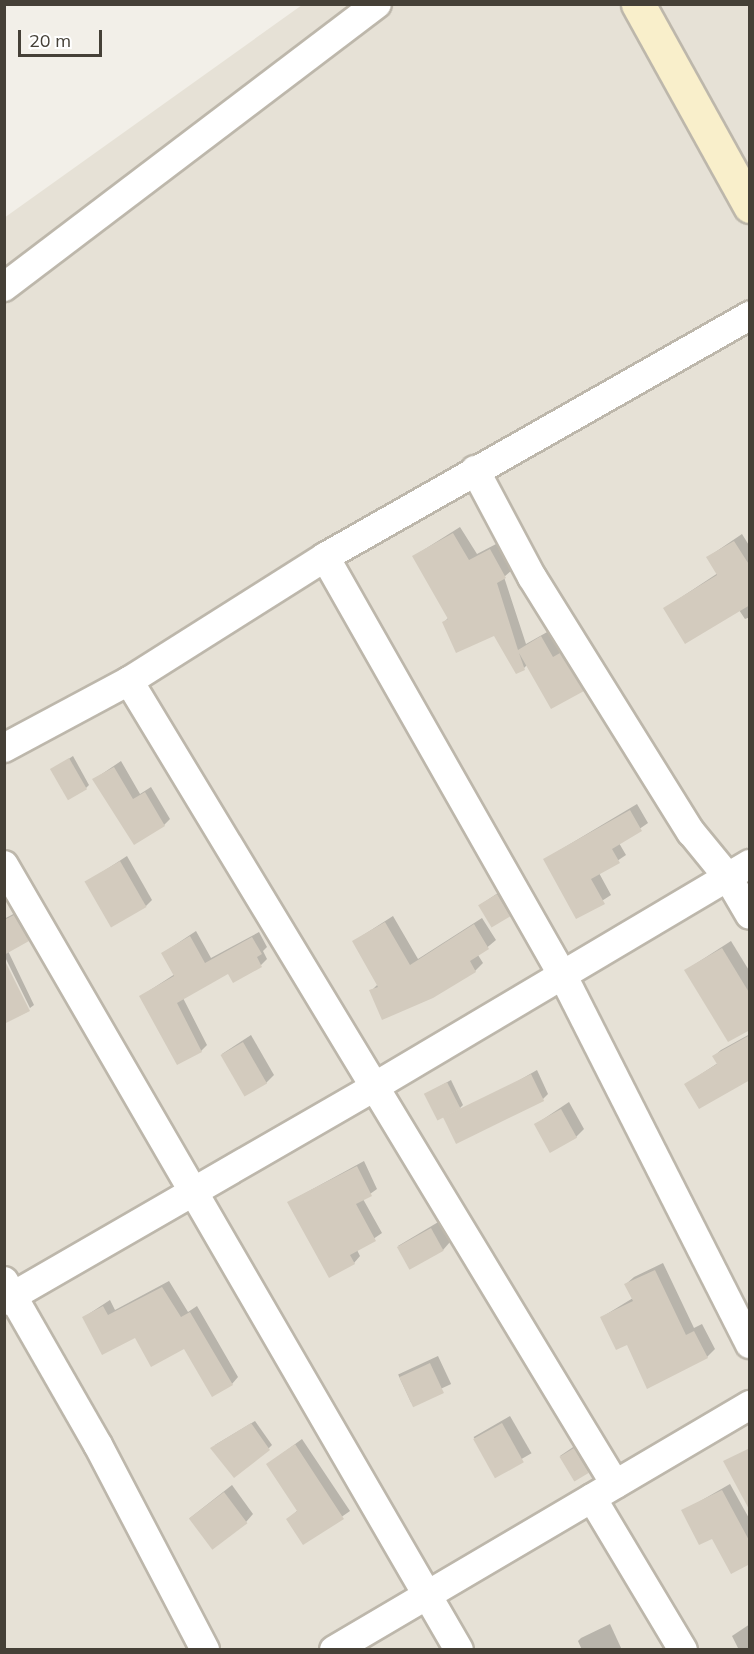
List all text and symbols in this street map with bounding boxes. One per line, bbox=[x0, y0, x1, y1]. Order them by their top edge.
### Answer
scale bar bbox=[21, 18, 105, 56]
text: 20 m bbox=[29, 29, 71, 52]

